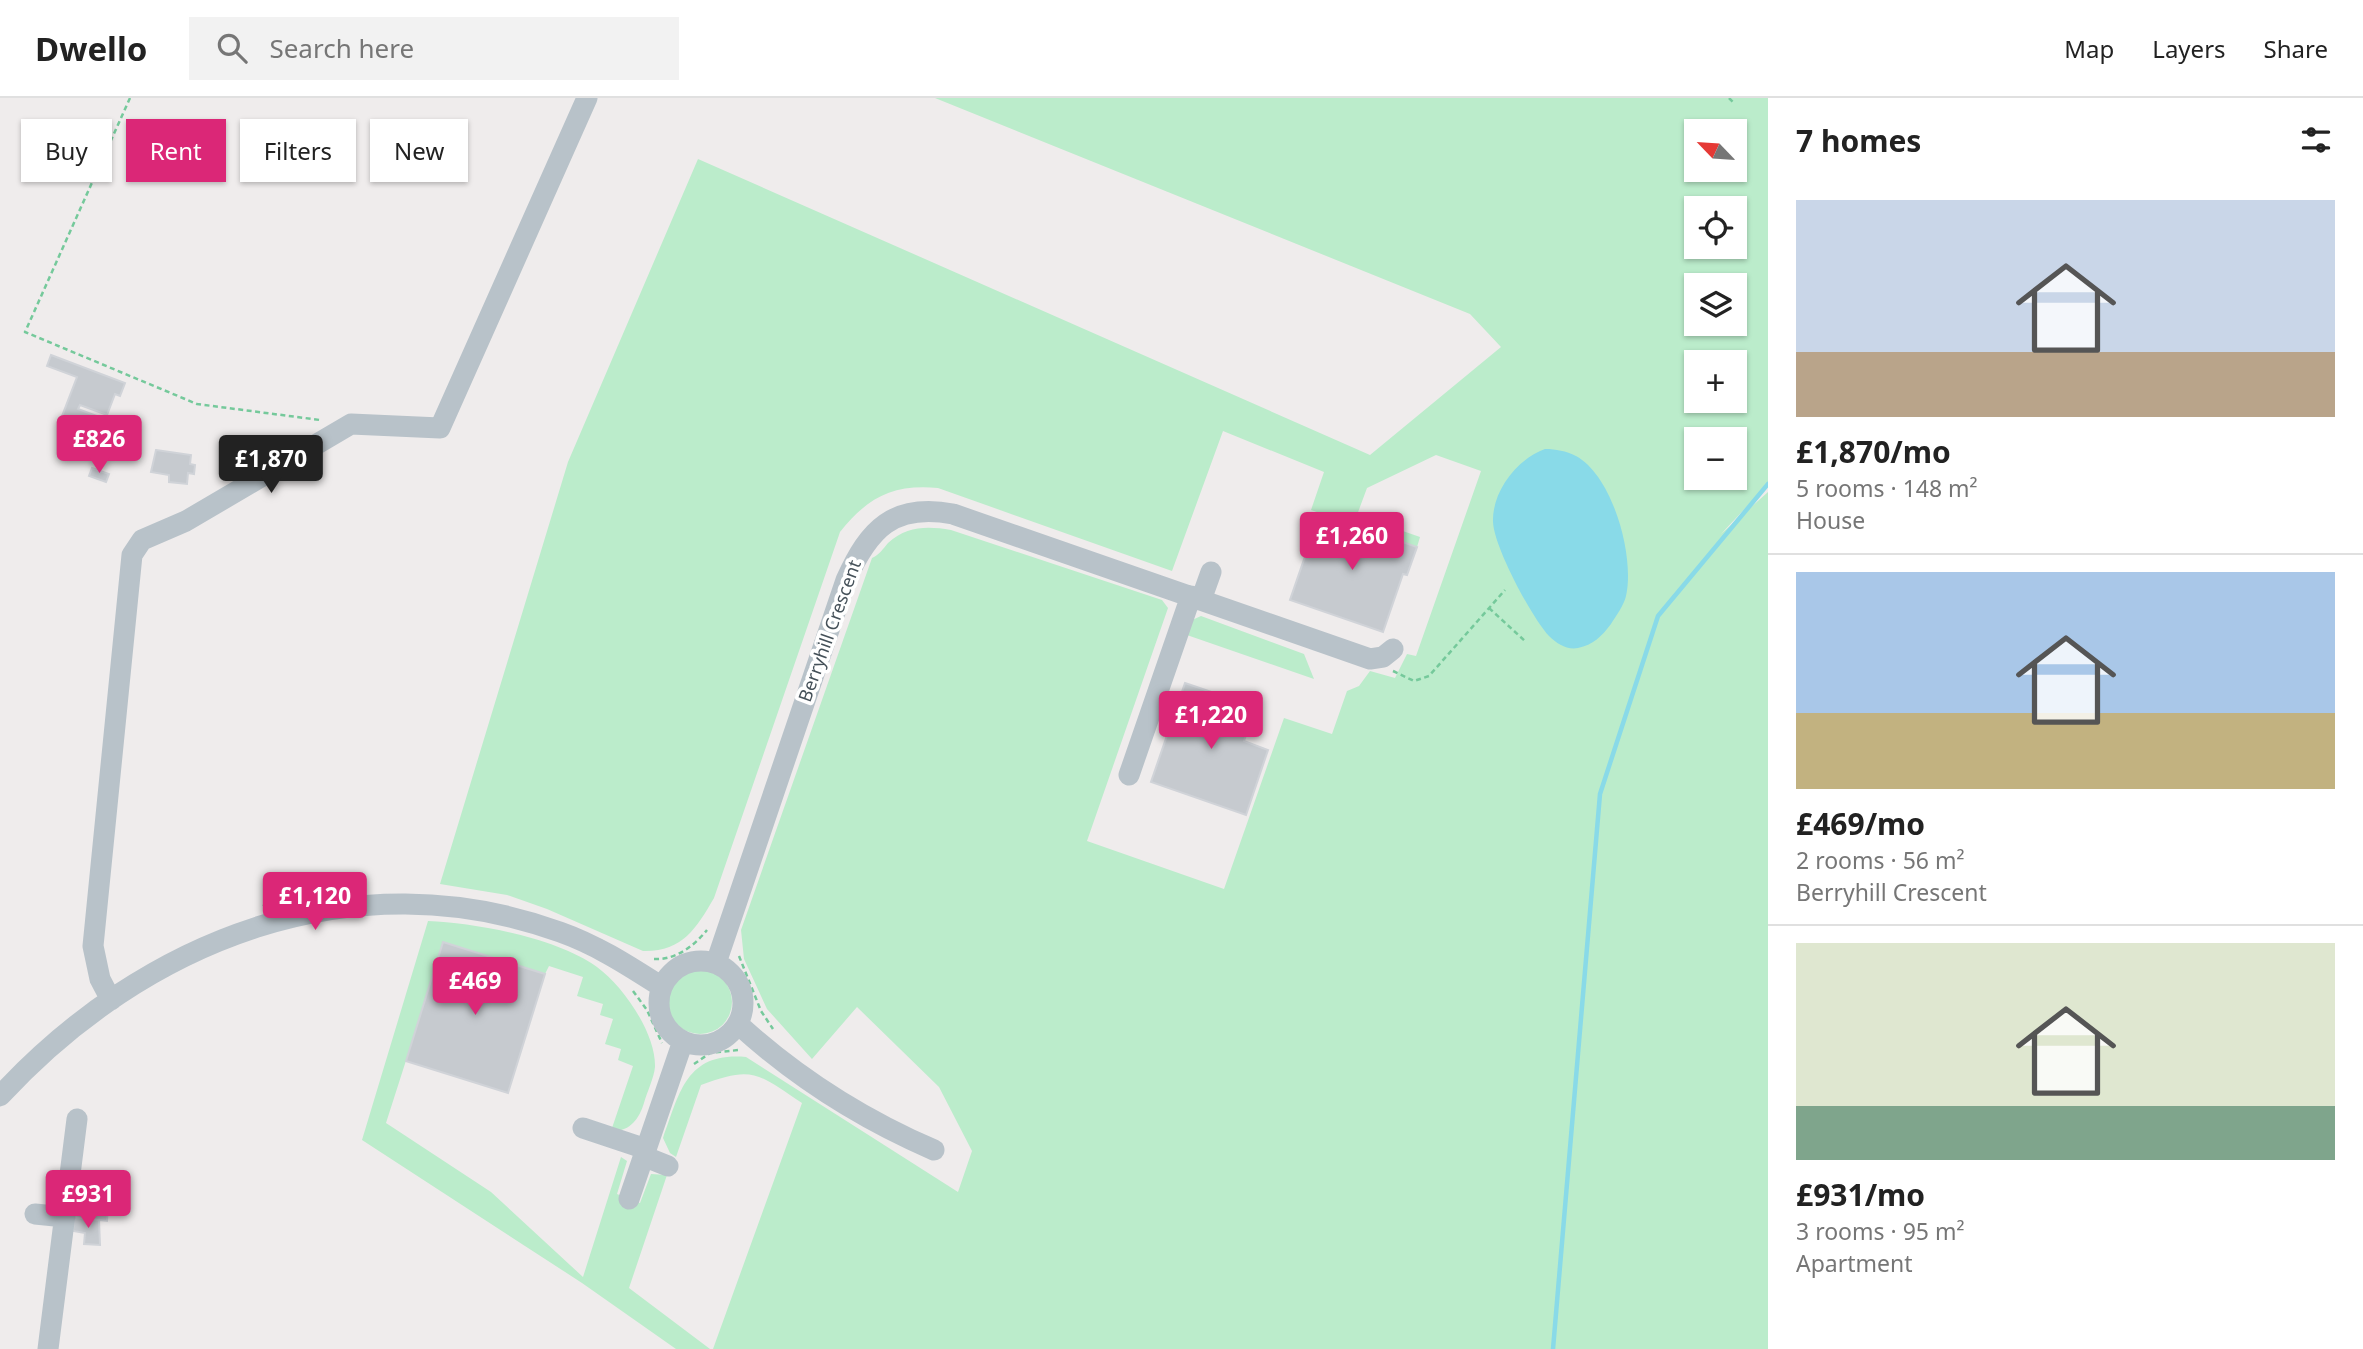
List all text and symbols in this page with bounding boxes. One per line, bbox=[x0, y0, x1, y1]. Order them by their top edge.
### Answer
search box bbox=[189, 17, 679, 80]
text: Dwello bbox=[35, 26, 147, 71]
icon: search bbox=[213, 29, 251, 67]
text: Search here bbox=[269, 30, 414, 66]
text: Map bbox=[2064, 32, 2114, 65]
text: Layers bbox=[2152, 32, 2226, 65]
text: Share bbox=[2264, 32, 2328, 65]
chip: Buy bbox=[21, 119, 112, 182]
chip: Rent bbox=[126, 119, 226, 182]
chip: Filters bbox=[240, 119, 356, 182]
chip: New bbox=[370, 119, 468, 182]
north arrow bbox=[1684, 119, 1746, 182]
map controls bbox=[1684, 119, 1747, 490]
text: 7 homes bbox=[1796, 120, 1921, 161]
icon: filters bbox=[2297, 121, 2335, 159]
button: locate bbox=[1684, 196, 1747, 259]
icon: home bbox=[2003, 245, 2129, 371]
button: layers bbox=[1684, 273, 1747, 336]
button: + bbox=[1684, 350, 1747, 413]
pin: £826 bbox=[58, 416, 140, 475]
text: £826 bbox=[73, 422, 125, 454]
button: − bbox=[1684, 427, 1747, 490]
text: £1,870/mo bbox=[1796, 431, 1951, 472]
pin: £1,870 bbox=[214, 436, 328, 495]
text: £1,870 bbox=[235, 442, 307, 474]
text: 5 rooms · 148 m² bbox=[1796, 472, 1978, 504]
text: House bbox=[1796, 504, 1865, 536]
pin: £1,260 bbox=[1295, 512, 1409, 572]
text: £1,260 bbox=[1316, 519, 1388, 551]
street label: Berryhill Crescent bbox=[792, 556, 866, 705]
icon: home bbox=[2003, 617, 2129, 743]
pin: £1,220 bbox=[1154, 692, 1268, 751]
text: £1,220 bbox=[1175, 698, 1247, 730]
text: £469/mo bbox=[1796, 803, 1925, 844]
text: 2 rooms · 56 m² bbox=[1796, 844, 1965, 876]
pin: £1,120 bbox=[258, 872, 372, 932]
text: Berryhill Crescent bbox=[1796, 876, 1987, 908]
text: £1,120 bbox=[279, 879, 351, 911]
pin: £469 bbox=[434, 958, 516, 1017]
text: £469 bbox=[449, 964, 501, 996]
icon: home bbox=[2003, 988, 2129, 1114]
pin: £931 bbox=[47, 1170, 129, 1230]
text: £931/mo bbox=[1796, 1174, 1925, 1215]
text: £931 bbox=[62, 1177, 114, 1209]
text: 3 rooms · 95 m² bbox=[1796, 1215, 1965, 1247]
text: Apartment bbox=[1796, 1247, 1913, 1279]

